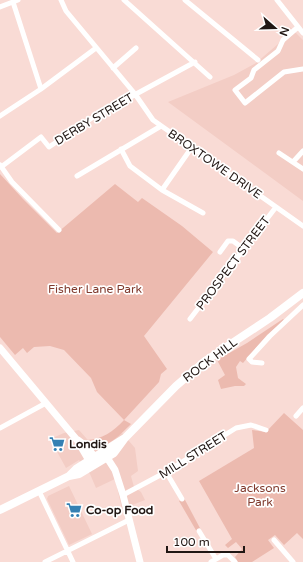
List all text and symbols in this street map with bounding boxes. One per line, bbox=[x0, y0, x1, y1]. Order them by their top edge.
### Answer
north arrow bbox=[255, 8, 295, 48]
text: N bbox=[276, 25, 292, 38]
street label: DERBY STREET bbox=[52, 90, 137, 148]
street label: BROXTOWE DRIVE bbox=[165, 126, 265, 202]
street label: PROSPECT STREET bbox=[193, 213, 273, 313]
park label: Fisher Lane Park bbox=[48, 282, 143, 296]
street label: ROCK HILL bbox=[180, 335, 240, 385]
street label: MILL STREET bbox=[156, 428, 230, 481]
supermarket icon: Londis bbox=[48, 435, 66, 453]
place label: Londis bbox=[69, 437, 107, 451]
park label: Jacksons Park bbox=[234, 481, 286, 509]
supermarket icon: Co-op Food bbox=[65, 501, 83, 519]
place label: Co-op Food bbox=[86, 503, 153, 518]
scale bar bbox=[167, 528, 244, 554]
text: 100 m bbox=[173, 535, 210, 549]

